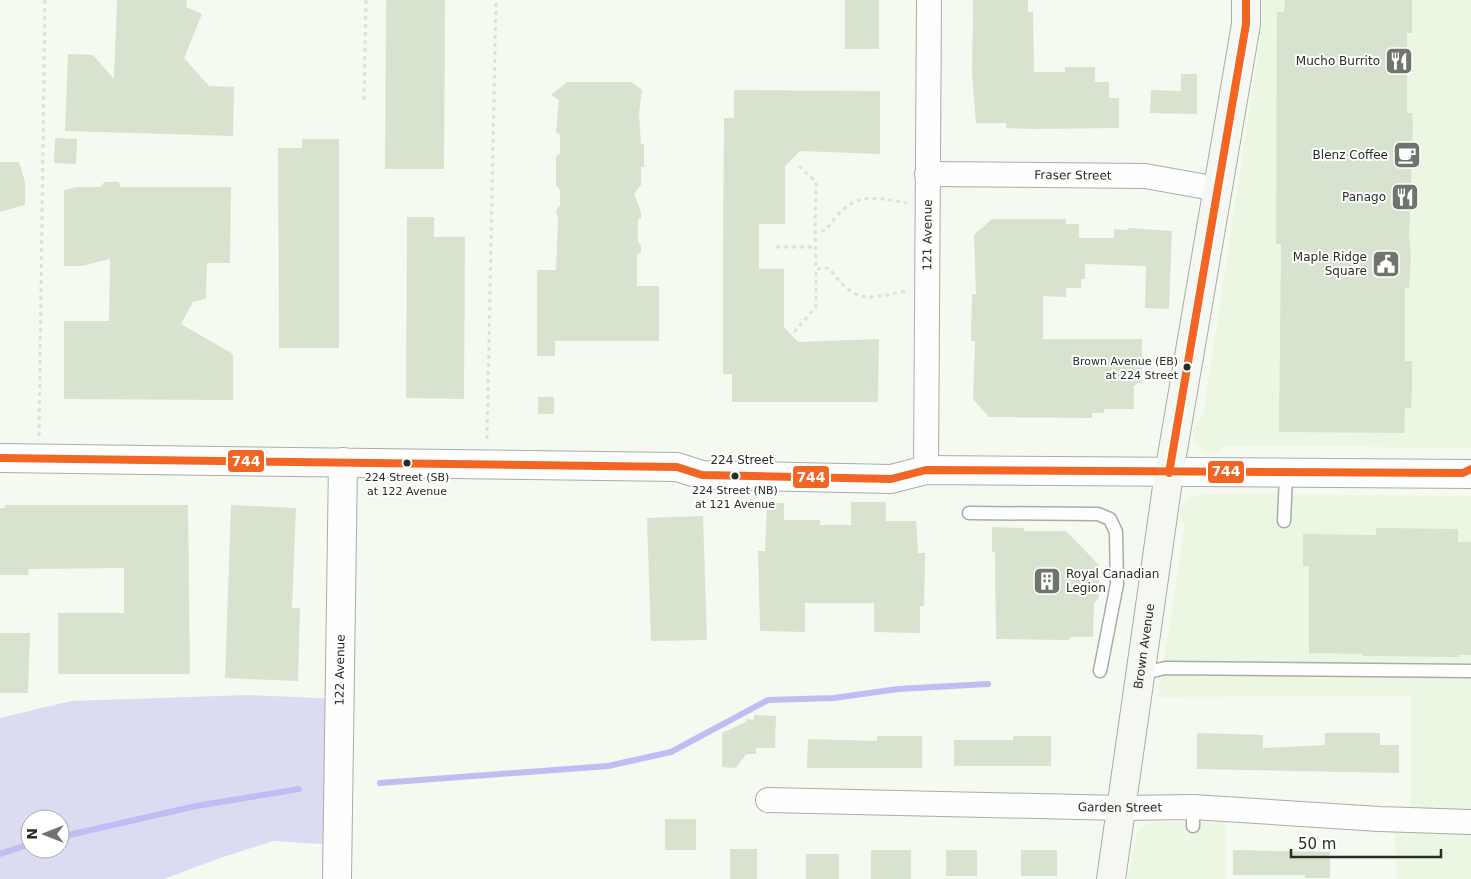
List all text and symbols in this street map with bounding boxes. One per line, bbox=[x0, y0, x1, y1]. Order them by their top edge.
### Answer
restaurant icon: Mucho Burrito bbox=[1384, 46, 1414, 76]
place label: Mucho Burrito bbox=[1296, 54, 1380, 68]
cafe icon: Blenz Coffee bbox=[1392, 140, 1422, 170]
place label: Blenz Coffee bbox=[1313, 148, 1388, 162]
street label: Fraser Street bbox=[1034, 168, 1112, 183]
restaurant icon: Panago bbox=[1390, 182, 1420, 212]
place label: Panago bbox=[1342, 190, 1386, 204]
street label: 121 Avenue bbox=[920, 199, 935, 271]
public building icon: Maple Ridge Square bbox=[1371, 249, 1401, 279]
place label: Maple Ridge Square bbox=[1293, 250, 1367, 278]
place label: Brown Avenue (EB) at 224 Street bbox=[1073, 355, 1179, 382]
marker: Brown Avenue (EB) at 224 Street bbox=[1182, 362, 1192, 372]
line badge: 744 bbox=[227, 449, 265, 473]
text: 744 bbox=[231, 453, 261, 469]
street label: 224 Street bbox=[710, 453, 774, 467]
marker: 224 Street (SB) at 122 Avenue bbox=[402, 458, 412, 468]
line badge: 744 bbox=[1207, 460, 1245, 484]
text: 744 bbox=[1211, 463, 1241, 479]
line badge: 744 bbox=[792, 465, 830, 489]
text: 744 bbox=[796, 469, 826, 485]
place label: 224 Street (SB) at 122 Avenue bbox=[365, 471, 449, 498]
marker: 224 Street (NB) at 121 Avenue bbox=[730, 471, 740, 481]
place label: 224 Street (NB) at 121 Avenue bbox=[692, 484, 778, 511]
building icon: Royal Canadian Legion bbox=[1032, 566, 1062, 596]
place label: Royal Canadian Legion bbox=[1066, 567, 1159, 595]
street label: Brown Avenue bbox=[1131, 603, 1157, 690]
street label: 122 Avenue bbox=[332, 634, 348, 706]
street label: Garden Street bbox=[1078, 800, 1162, 815]
north arrow bbox=[20, 809, 70, 859]
scale bar bbox=[1291, 826, 1441, 858]
text: N bbox=[24, 828, 40, 840]
text: 50 m bbox=[1298, 835, 1336, 853]

